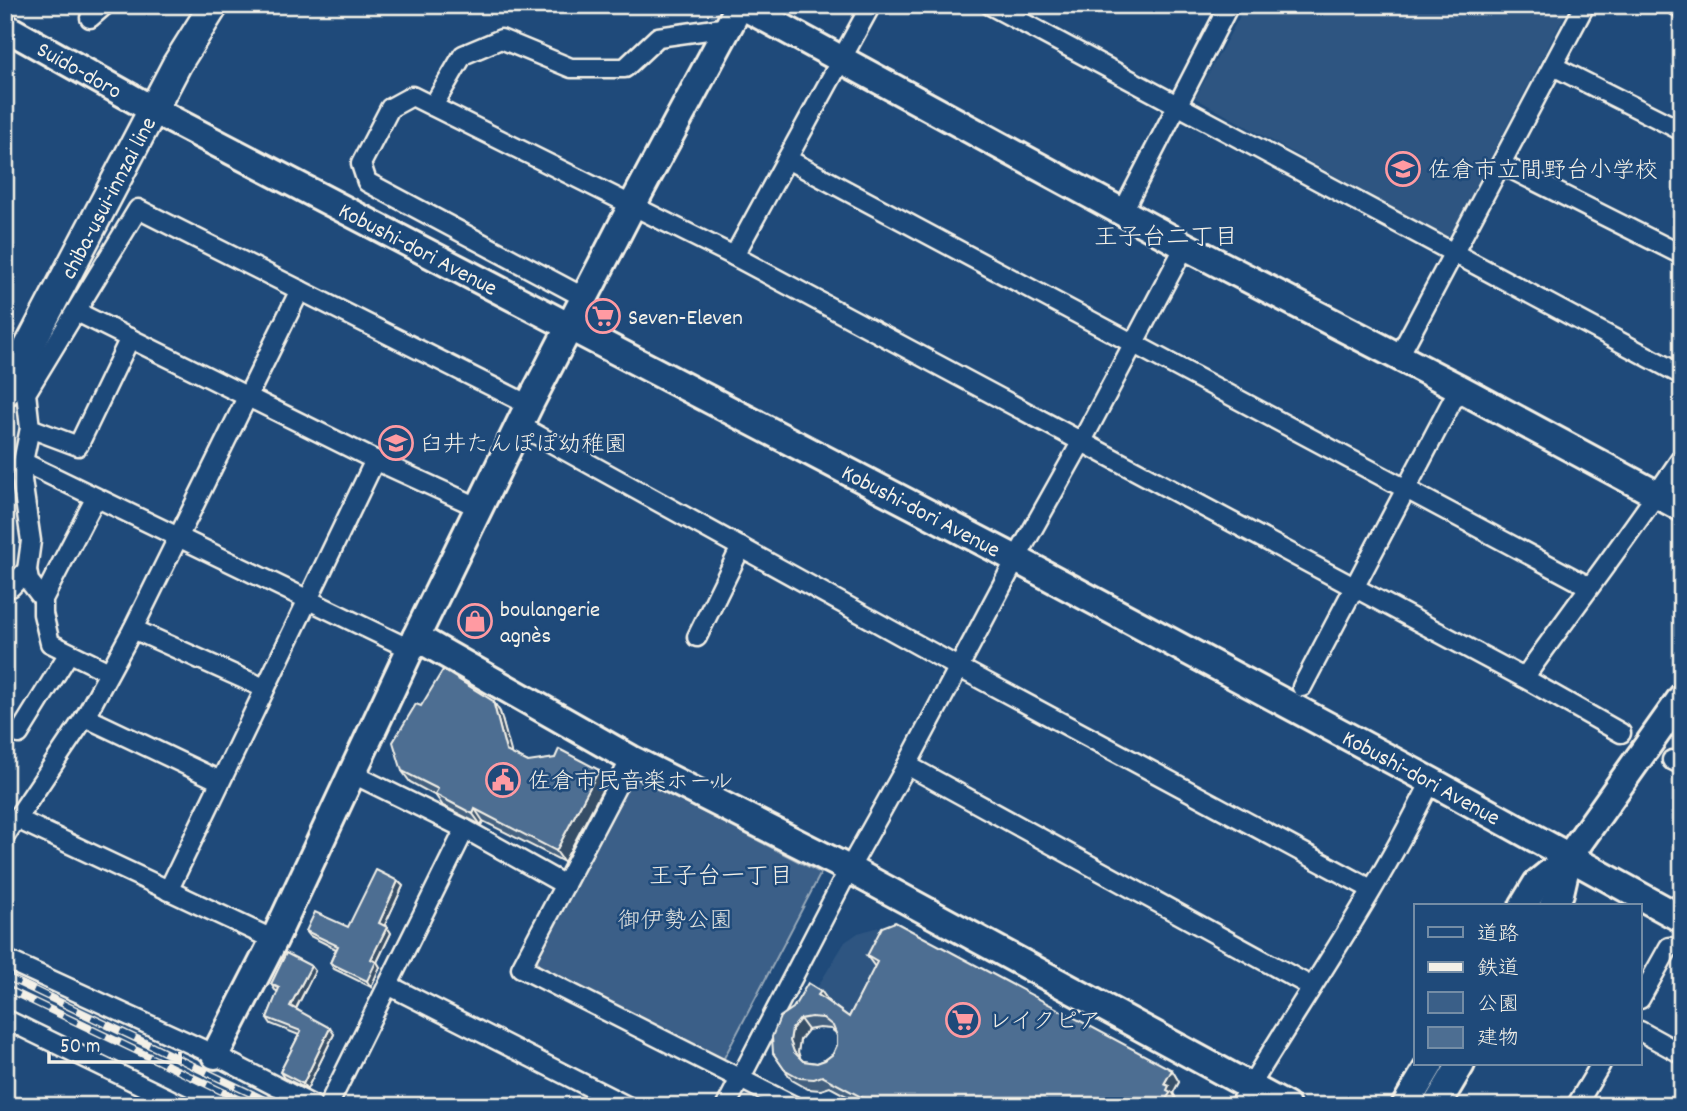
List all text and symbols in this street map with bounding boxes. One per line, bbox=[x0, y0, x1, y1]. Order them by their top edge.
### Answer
street label: Suido-doro bbox=[30, 35, 127, 109]
street label: chiba-usui-innzai line bbox=[54, 112, 167, 286]
school or university icon: 佐倉市立間野台小学校 bbox=[1384, 150, 1422, 188]
place label: 佐倉市立間野台小学校 bbox=[1428, 156, 1658, 189]
street label: Kobushi-dori Avenue bbox=[332, 196, 502, 306]
district label: 王子台二丁目 bbox=[1094, 222, 1238, 256]
supermarket icon: Seven-Eleven bbox=[584, 297, 622, 335]
place label: Seven-Eleven bbox=[628, 303, 743, 336]
school or university icon: 臼井たんぽぽ幼稚園 bbox=[377, 424, 415, 462]
place label: 臼井たんぽぽ幼稚園 bbox=[420, 430, 627, 463]
street label: Kobushi-dori Avenue bbox=[835, 458, 1005, 568]
place label: boulangerie agnès bbox=[500, 595, 600, 654]
shop icon: boulangerie agnès bbox=[456, 602, 494, 640]
street label: Kobushi-dori Avenue bbox=[1335, 723, 1505, 836]
public building icon: 佐倉市民音楽ホール bbox=[484, 761, 522, 799]
place label: 佐倉市民音楽ホール bbox=[528, 767, 734, 800]
district label: 王子台一丁目 bbox=[649, 861, 793, 895]
legend bbox=[1414, 904, 1642, 1066]
park label: 御伊勢公園 bbox=[618, 906, 733, 939]
text: 道路 bbox=[1477, 921, 1519, 951]
text: 鉄道 bbox=[1477, 955, 1519, 985]
text: 公園 bbox=[1477, 991, 1519, 1021]
supermarket icon: レイクピア bbox=[944, 1001, 982, 1039]
place label: レイクピア bbox=[988, 1007, 1101, 1040]
scale bar bbox=[49, 1020, 180, 1064]
text: 建物 bbox=[1477, 1025, 1519, 1055]
text: 50 m bbox=[60, 1033, 100, 1063]

